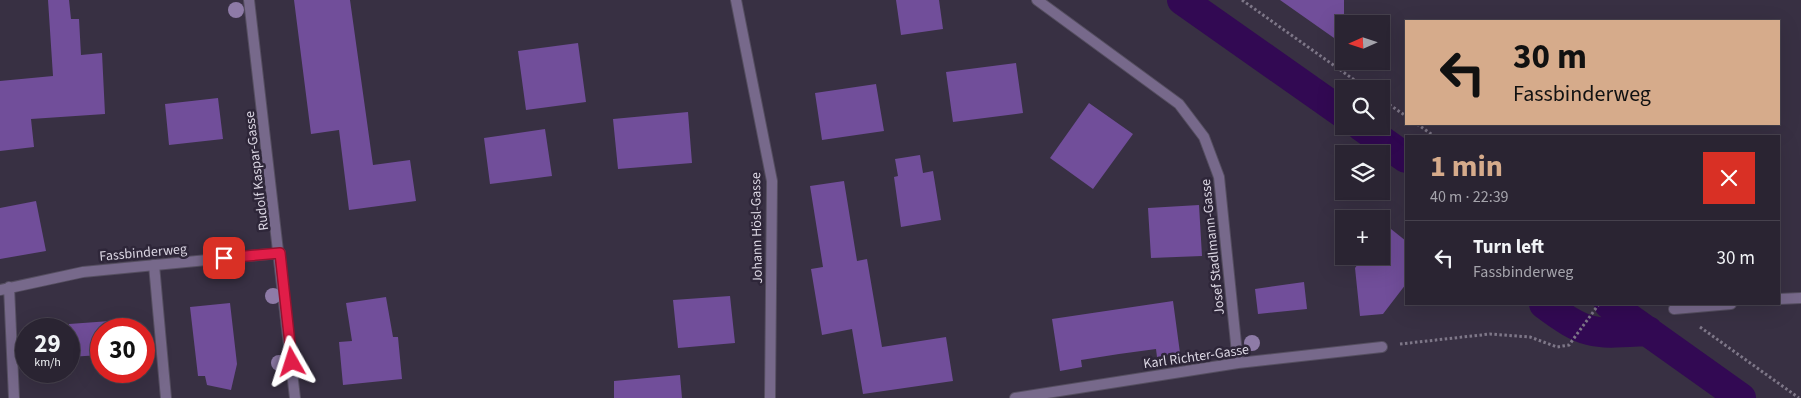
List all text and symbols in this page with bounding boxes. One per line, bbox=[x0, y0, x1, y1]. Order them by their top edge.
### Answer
north arrow bbox=[1335, 15, 1390, 70]
map controls bbox=[1335, 15, 1390, 265]
text: 30 m bbox=[1513, 32, 1587, 82]
icon: left bbox=[1430, 40, 1495, 105]
text: Fassbinderweg bbox=[1513, 78, 1651, 110]
button: search bbox=[1335, 80, 1390, 135]
street label: Rudolf Kaspar-Gasse bbox=[240, 110, 274, 232]
button: layers bbox=[1335, 145, 1390, 200]
text: 1 min bbox=[1430, 145, 1503, 188]
button: close bbox=[1703, 152, 1755, 204]
street label: Johann Hösl-Gasse bbox=[746, 172, 768, 284]
street label: Josef Stadlmann-Gasse bbox=[1196, 178, 1230, 316]
text: 40 m · 22:39 bbox=[1430, 186, 1509, 208]
button: + bbox=[1335, 210, 1390, 265]
text: Turn left bbox=[1473, 234, 1544, 261]
pin bbox=[203, 237, 245, 279]
street label: Fassbinderweg bbox=[98, 239, 188, 267]
icon: arrive bbox=[210, 244, 238, 272]
icon: left bbox=[1430, 244, 1458, 272]
text: 30 m bbox=[1717, 245, 1755, 272]
text: Fassbinderweg bbox=[1473, 261, 1573, 283]
speed limit sign: 30 bbox=[90, 318, 155, 383]
text: 29 bbox=[34, 326, 61, 362]
position arrow bbox=[265, 335, 317, 387]
street label: Karl Richter-Gasse bbox=[1142, 340, 1250, 374]
text: km/h bbox=[34, 354, 61, 371]

